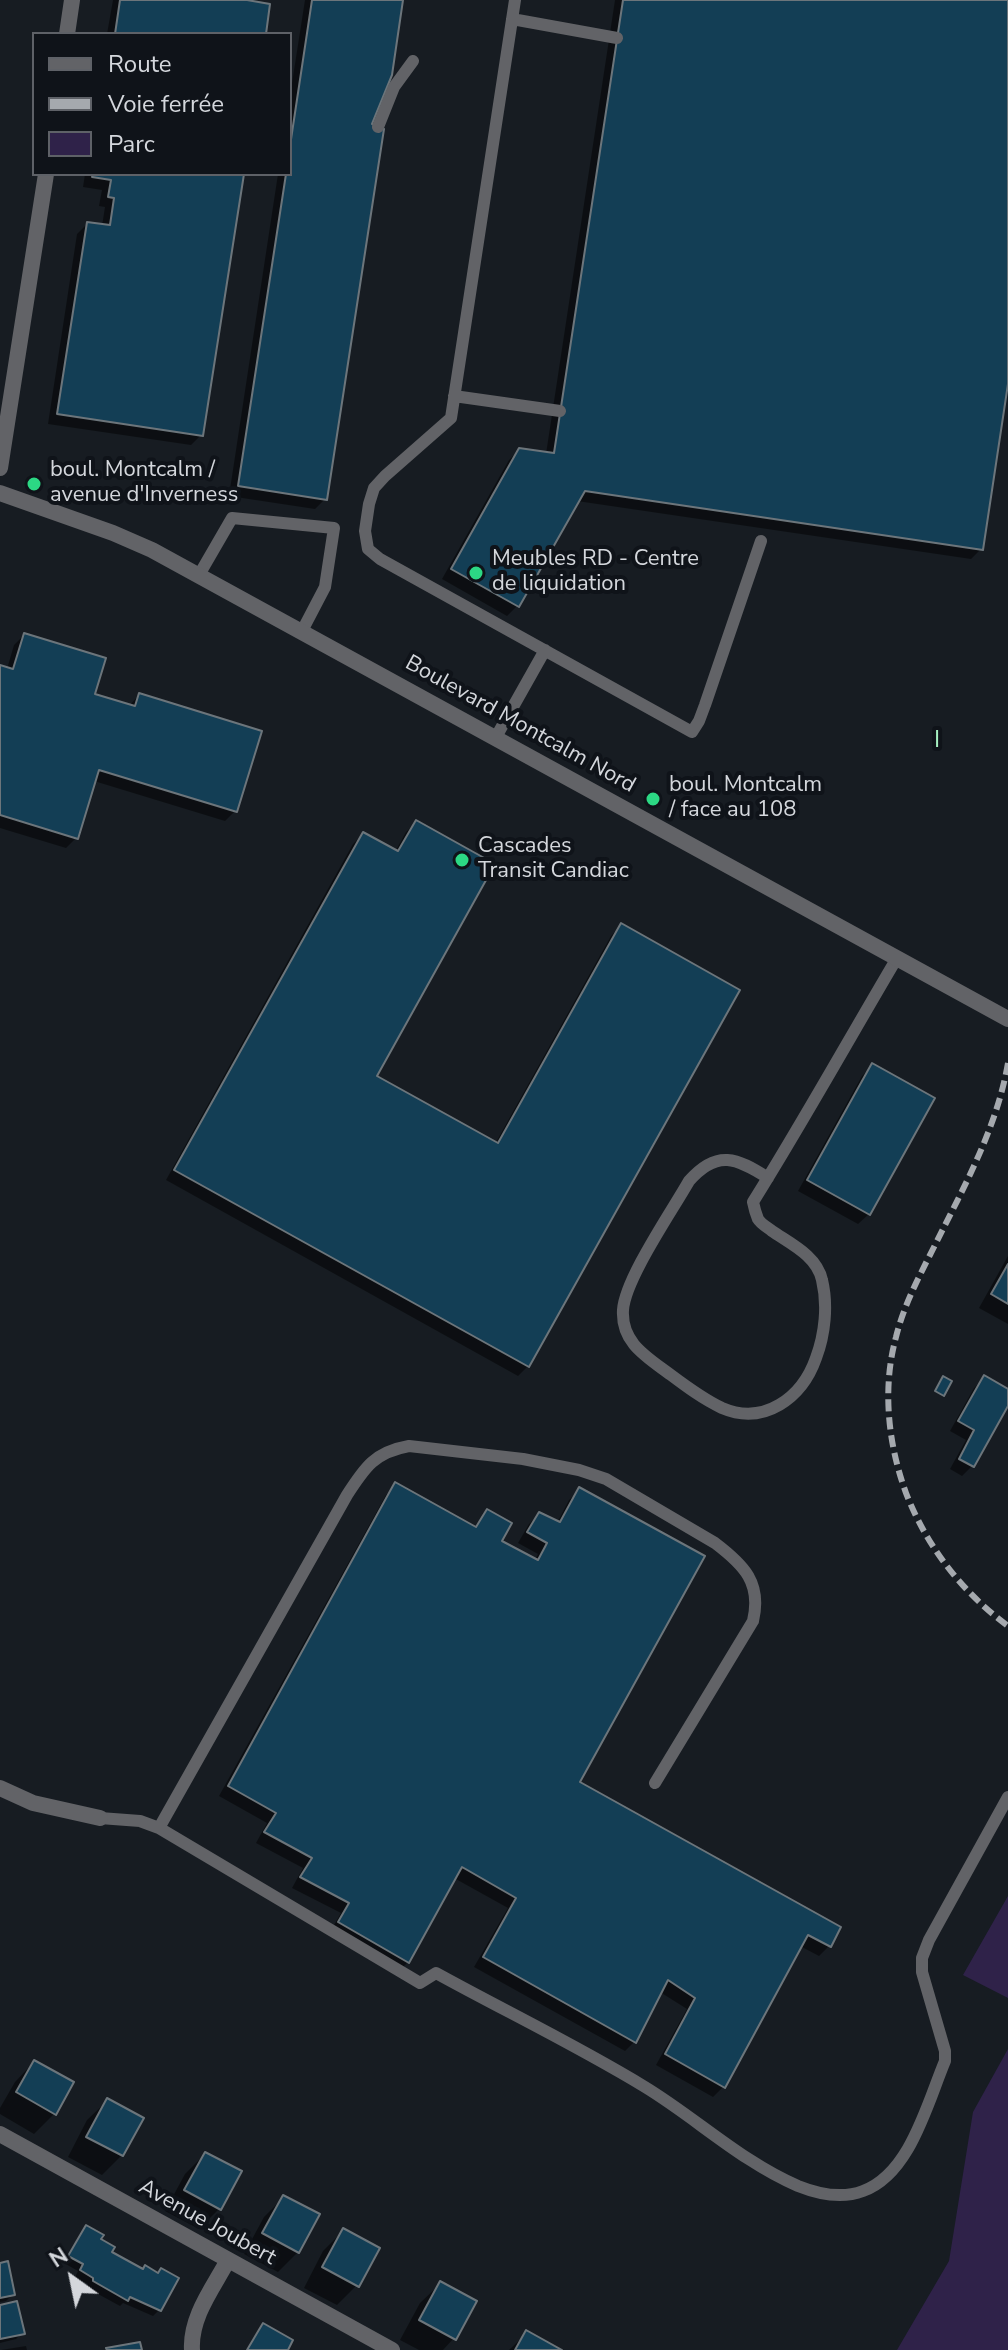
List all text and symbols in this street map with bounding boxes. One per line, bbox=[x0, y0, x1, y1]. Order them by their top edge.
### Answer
legend bbox=[32, 32, 292, 176]
text: Route bbox=[108, 48, 172, 80]
text: Voie ferrée bbox=[108, 88, 224, 120]
text: Parc bbox=[108, 128, 155, 160]
place label: boul. Montcalm / avenue d'Inverness bbox=[50, 458, 238, 510]
marker: boul. Montcalm / avenue d'Inverness bbox=[25, 475, 43, 493]
place label: Meubles RD - Centre de liquidation bbox=[492, 547, 699, 598]
marker: Meubles RD - Centre de liquidation bbox=[467, 564, 485, 582]
street label: Boulevard Montcalm Nord bbox=[400, 651, 640, 799]
district label: I bbox=[934, 727, 942, 755]
place label: boul. Montcalm / face au 108 bbox=[669, 773, 822, 824]
marker: boul. Montcalm / face au 108 bbox=[644, 790, 662, 808]
place label: Cascades Transit Candiac bbox=[478, 834, 629, 886]
marker: Cascades Transit Candiac bbox=[453, 851, 471, 869]
street label: Avenue Joubert bbox=[134, 2174, 280, 2272]
north arrow bbox=[32, 2238, 112, 2318]
text: N bbox=[44, 2241, 74, 2275]

